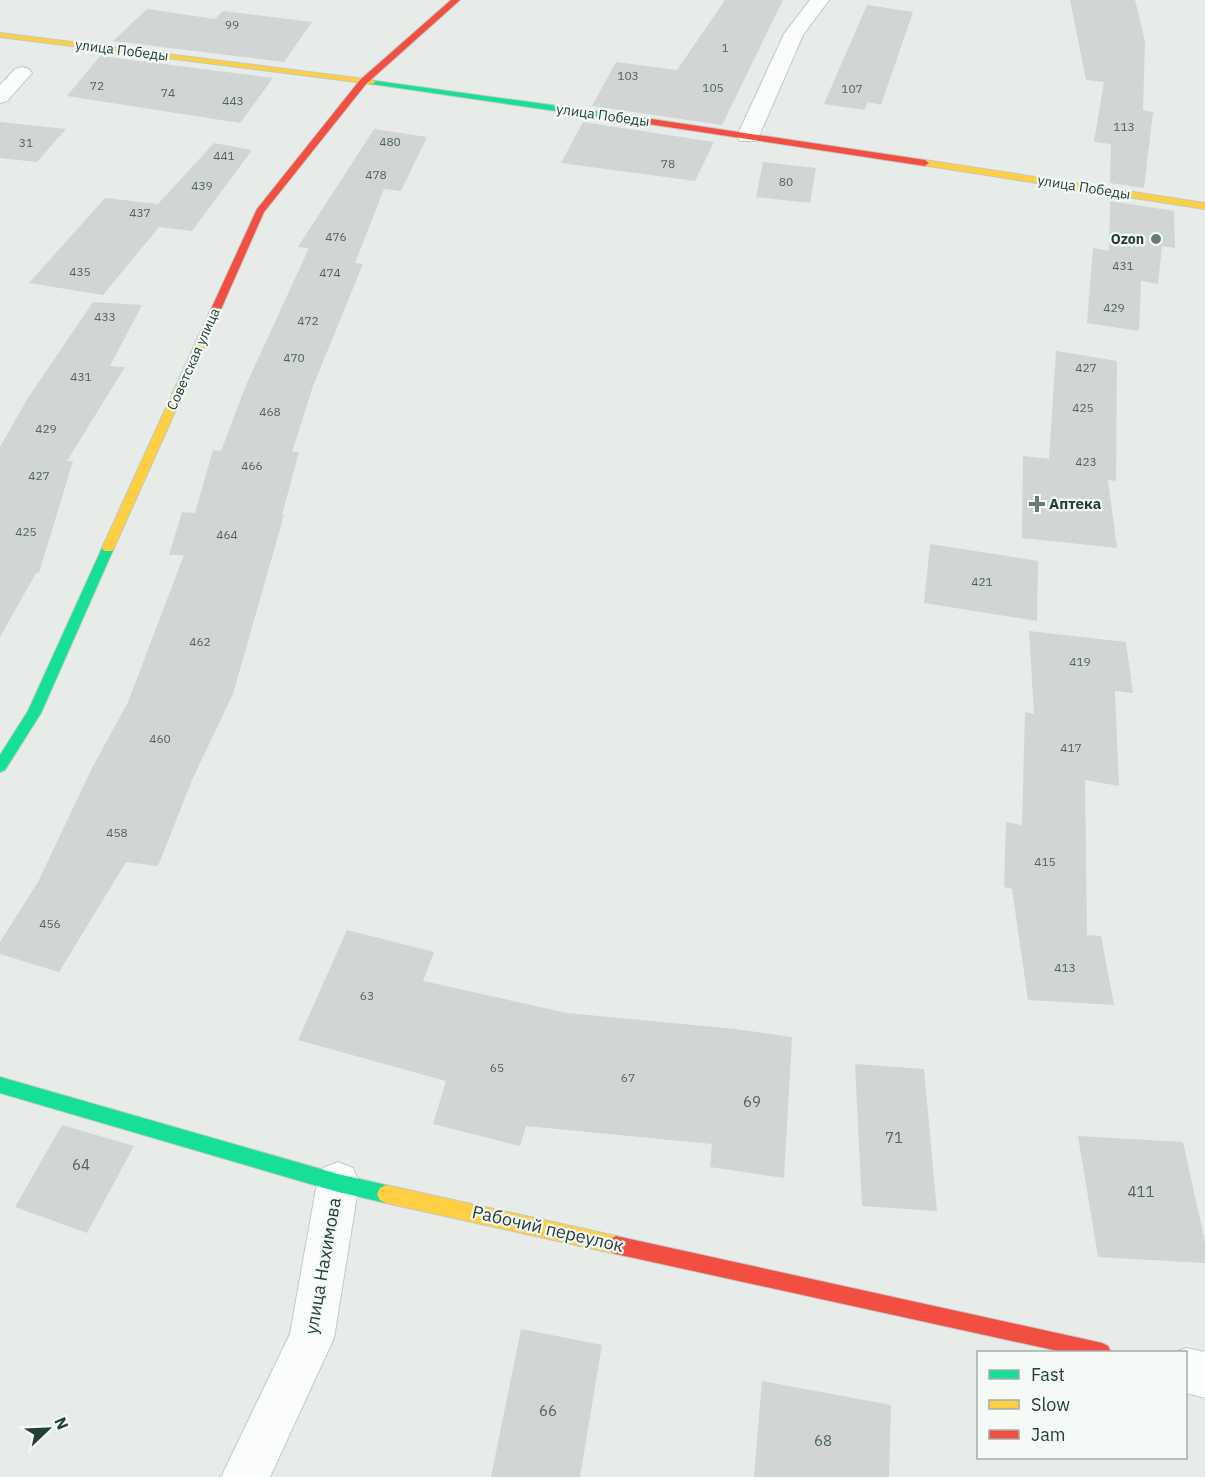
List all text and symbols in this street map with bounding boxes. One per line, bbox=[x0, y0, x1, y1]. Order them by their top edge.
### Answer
house number: 99 bbox=[225, 17, 239, 32]
street label: улица Победы bbox=[74, 35, 170, 65]
house number: 1 bbox=[721, 40, 729, 55]
house number: 103 bbox=[617, 68, 639, 83]
house number: 72 bbox=[90, 78, 104, 93]
house number: 105 bbox=[702, 80, 724, 95]
house number: 107 bbox=[841, 81, 863, 96]
house number: 74 bbox=[161, 85, 175, 100]
house number: 443 bbox=[222, 93, 244, 108]
street label: улица Победы bbox=[555, 100, 651, 130]
house number: 113 bbox=[1113, 119, 1135, 134]
house number: 480 bbox=[379, 134, 401, 149]
house number: 31 bbox=[19, 135, 33, 150]
house number: 441 bbox=[213, 148, 235, 163]
house number: 78 bbox=[661, 156, 675, 171]
house number: 478 bbox=[365, 167, 387, 182]
street label: улица Победы bbox=[1036, 171, 1132, 203]
house number: 80 bbox=[779, 174, 793, 189]
house number: 439 bbox=[191, 178, 213, 193]
house number: 437 bbox=[129, 205, 151, 220]
house number: 476 bbox=[325, 229, 347, 244]
place label: Ozon bbox=[1111, 230, 1144, 248]
marker: Ozon bbox=[1149, 232, 1163, 246]
house number: 431 bbox=[1112, 258, 1134, 273]
house number: 435 bbox=[69, 264, 91, 279]
house number: 474 bbox=[319, 265, 341, 280]
house number: 429 bbox=[1103, 300, 1125, 315]
street label: Советская улица bbox=[162, 305, 224, 413]
house number: 433 bbox=[94, 309, 116, 324]
house number: 472 bbox=[297, 313, 319, 328]
house number: 470 bbox=[283, 350, 305, 365]
house number: 427 bbox=[1075, 360, 1097, 375]
house number: 431 bbox=[70, 369, 92, 384]
house number: 425 bbox=[1072, 400, 1094, 415]
house number: 468 bbox=[259, 404, 281, 419]
house number: 429 bbox=[35, 421, 57, 436]
house number: 423 bbox=[1075, 454, 1097, 469]
house number: 466 bbox=[241, 458, 263, 473]
house number: 427 bbox=[28, 468, 50, 483]
place label: Аптека bbox=[1049, 494, 1102, 513]
marker: Аптека bbox=[1030, 497, 1044, 511]
house number: 425 bbox=[15, 524, 37, 539]
house number: 464 bbox=[216, 527, 238, 542]
house number: 421 bbox=[971, 574, 993, 589]
house number: 462 bbox=[189, 634, 211, 649]
house number: 419 bbox=[1069, 654, 1091, 669]
house number: 460 bbox=[149, 731, 171, 746]
house number: 417 bbox=[1060, 740, 1082, 755]
house number: 458 bbox=[106, 825, 128, 840]
house number: 415 bbox=[1034, 854, 1056, 869]
house number: 456 bbox=[39, 916, 61, 931]
house number: 413 bbox=[1054, 960, 1076, 975]
house number: 63 bbox=[360, 988, 374, 1003]
house number: 65 bbox=[490, 1060, 504, 1075]
house number: 67 bbox=[621, 1070, 635, 1085]
house number: 69 bbox=[743, 1092, 761, 1111]
house number: 71 bbox=[885, 1128, 903, 1147]
house number: 64 bbox=[72, 1155, 90, 1174]
house number: 411 bbox=[1127, 1182, 1155, 1201]
street label: улица Нахимова bbox=[299, 1195, 346, 1336]
street label: Рабочий переулок bbox=[470, 1200, 626, 1257]
legend bbox=[977, 1351, 1187, 1459]
text: Fast bbox=[1031, 1363, 1065, 1386]
text: Slow bbox=[1031, 1393, 1070, 1416]
north arrow bbox=[18, 1399, 78, 1459]
house number: 66 bbox=[539, 1401, 557, 1420]
text: N bbox=[50, 1414, 73, 1432]
text: Jam bbox=[1031, 1423, 1066, 1446]
house number: 68 bbox=[814, 1431, 832, 1450]

